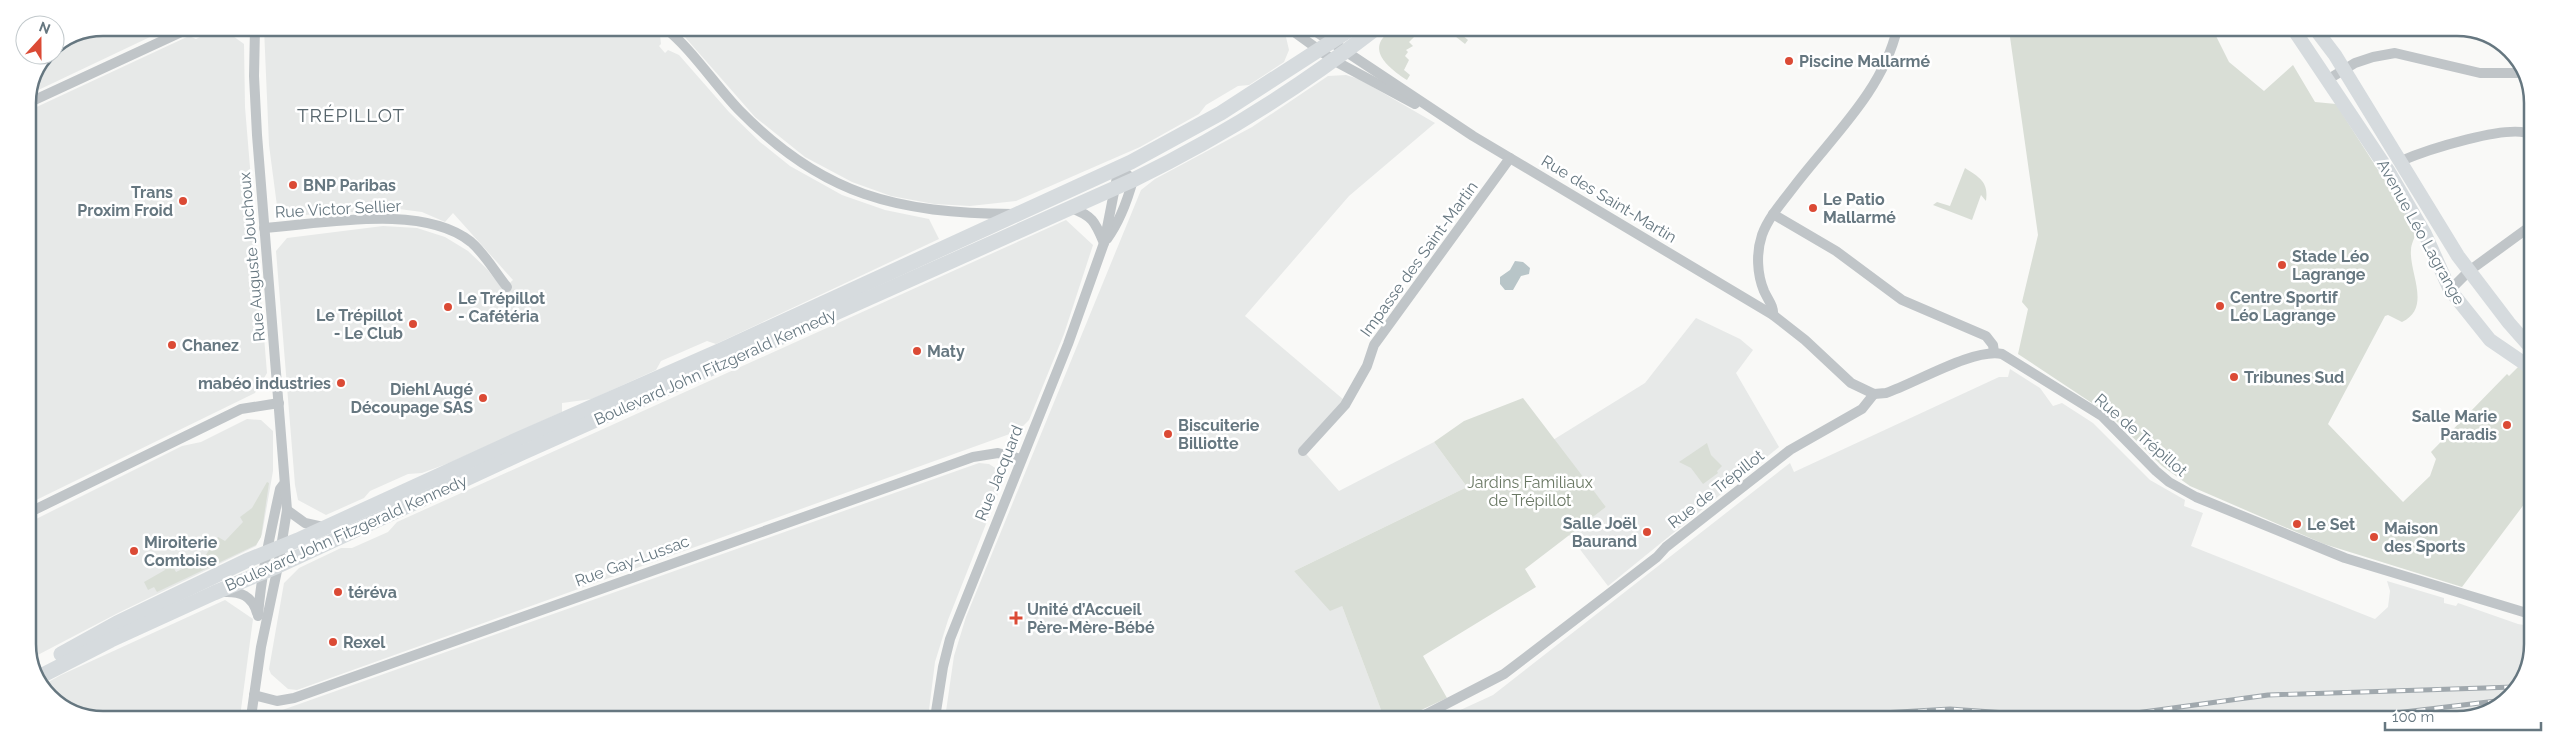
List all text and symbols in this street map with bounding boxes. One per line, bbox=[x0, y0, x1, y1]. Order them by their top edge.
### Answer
north arrow bbox=[15, 15, 65, 65]
text: N bbox=[37, 18, 53, 37]
place label: Piscine Mallarmé bbox=[1799, 52, 1930, 71]
marker: Piscine Mallarmé bbox=[1783, 55, 1795, 67]
district label: TRÉPILLOT bbox=[297, 104, 405, 126]
street label: Rue des Saint-Martin bbox=[1538, 151, 1680, 247]
street label: Avenue Léo Lagrange bbox=[2373, 156, 2469, 308]
street label: Rue Auguste Jouchoux bbox=[235, 171, 269, 343]
place label: BNP Paribas bbox=[303, 176, 396, 195]
street label: Impasse des Saint-Martin bbox=[1356, 178, 1482, 340]
marker: BNP Paribas bbox=[287, 179, 299, 191]
place label: Trans Proxim Froid bbox=[77, 183, 173, 220]
place label: Le Patio Mallarmé bbox=[1823, 190, 1896, 227]
marker: Trans Proxim Froid bbox=[177, 195, 189, 207]
street label: Rue Victor Sellier bbox=[274, 196, 402, 222]
marker: Le Patio Mallarmé bbox=[1807, 202, 1819, 214]
place label: Stade Léo Lagrange bbox=[2292, 247, 2370, 284]
marker: Stade Léo Lagrange bbox=[2276, 259, 2288, 271]
place label: Centre Sportif Léo Lagrange bbox=[2230, 288, 2339, 325]
place label: Le Trépillot - Cafétéria bbox=[458, 289, 545, 326]
marker: Centre Sportif Léo Lagrange bbox=[2214, 300, 2226, 312]
marker: Le Trépillot - Cafétéria bbox=[442, 301, 454, 313]
street label: Boulevard John Fitzgerald Kennedy bbox=[591, 305, 839, 429]
place label: Le Trépillot - Le Club bbox=[316, 306, 403, 343]
marker: Le Trépillot - Le Club bbox=[407, 318, 419, 330]
place label: Chanez bbox=[182, 336, 239, 355]
marker: Chanez bbox=[166, 339, 178, 351]
place label: Maty bbox=[927, 342, 965, 361]
marker: Maty bbox=[911, 345, 923, 357]
place label: Tribunes Sud bbox=[2244, 368, 2344, 387]
marker: Tribunes Sud bbox=[2228, 371, 2240, 383]
place label: mabéo industries bbox=[198, 374, 331, 393]
marker: mabéo industries bbox=[335, 377, 347, 389]
place label: Diehl Augé Découpage SAS bbox=[351, 380, 473, 417]
street label: Rue de Trépillot bbox=[2091, 390, 2192, 481]
marker: Diehl Augé Découpage SAS bbox=[477, 392, 489, 404]
place label: Salle Marie Paradis bbox=[2412, 407, 2497, 444]
place label: Biscuiterie Billiotte bbox=[1178, 416, 1260, 453]
marker: Salle Marie Paradis bbox=[2501, 419, 2513, 431]
street label: Rue Jacquard bbox=[971, 422, 1027, 524]
marker: Biscuiterie Billiotte bbox=[1162, 428, 1174, 440]
street label: Rue de Trépillot bbox=[1664, 445, 1768, 532]
street label: Boulevard John Fitzgerald Kennedy bbox=[222, 471, 470, 595]
park label: Jardins Familiaux de Trépillot bbox=[1467, 473, 1593, 510]
place label: Salle Joël Baurand bbox=[1563, 514, 1638, 551]
place label: Le Set bbox=[2307, 515, 2355, 534]
marker: Le Set bbox=[2291, 518, 2303, 530]
place label: Maison des Sports bbox=[2384, 519, 2466, 556]
marker: Salle Joël Baurand bbox=[1641, 526, 1653, 538]
street label: Rue Gay-Lussac bbox=[572, 531, 692, 590]
marker: Maison des Sports bbox=[2368, 531, 2380, 543]
place label: Miroiterie Comtoise bbox=[144, 533, 218, 570]
marker: Miroiterie Comtoise bbox=[128, 545, 140, 557]
place label: téréva bbox=[348, 583, 397, 602]
marker: téréva bbox=[332, 586, 344, 598]
place label: Unité d’Accueil Père-Mère-Bébé bbox=[1027, 600, 1155, 637]
marker: Unité d’Accueil Père-Mère-Bébé bbox=[1009, 611, 1023, 625]
place label: Rexel bbox=[343, 633, 386, 652]
marker: Rexel bbox=[327, 636, 339, 648]
scale bar bbox=[2385, 700, 2541, 732]
text: 100 m bbox=[2392, 708, 2434, 726]

